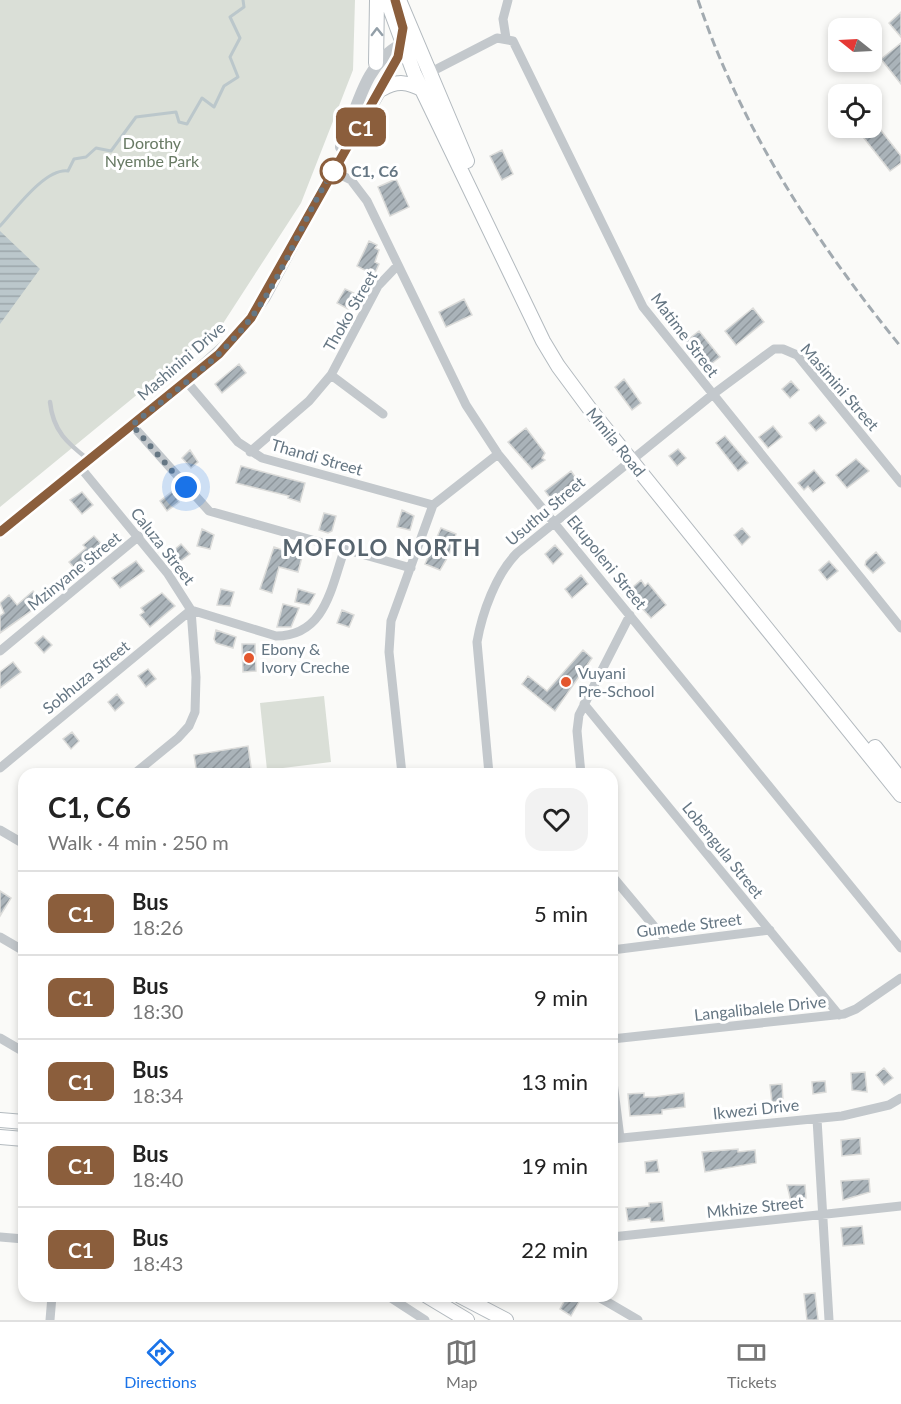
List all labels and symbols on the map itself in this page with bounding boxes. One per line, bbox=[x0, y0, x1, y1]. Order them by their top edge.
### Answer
north arrow bbox=[828, 18, 882, 72]
one-way arrow bbox=[371, 27, 383, 36]
line badge: C1 bbox=[334, 108, 388, 146]
park label: Dorothy Nyembe Park bbox=[105, 133, 200, 170]
marker: C1, C6 bbox=[320, 158, 346, 184]
place label: C1, C6 bbox=[351, 161, 398, 180]
street label: Thoko Street bbox=[319, 267, 380, 355]
street label: Matime Street bbox=[648, 289, 723, 381]
street label: Mashinini Drive bbox=[133, 317, 228, 404]
street label: Masimini Street bbox=[797, 339, 884, 434]
street label: Mmila Road bbox=[583, 403, 650, 480]
street label: Thandi Street bbox=[269, 434, 365, 479]
your location bbox=[171, 472, 201, 502]
street label: Usuthu Street bbox=[501, 472, 588, 549]
street label: Caluza Street bbox=[127, 503, 200, 588]
street label: Ekupoleni Street bbox=[564, 511, 651, 613]
street label: Mzinyane Street bbox=[23, 527, 124, 614]
district label: MOFOLO NORTH bbox=[282, 534, 482, 561]
street label: Sobhuza Street bbox=[39, 636, 133, 717]
place label: Ebony & Ivory Creche bbox=[261, 639, 350, 676]
marker: Ebony & Ivory Creche bbox=[242, 651, 256, 665]
place label: Vuyani Pre-School bbox=[578, 663, 654, 700]
marker: Vuyani Pre-School bbox=[559, 675, 573, 689]
street label: Lobengula Street bbox=[679, 798, 768, 902]
street label: Gumede Street bbox=[635, 909, 743, 940]
street label: Langalibalele Drive bbox=[693, 991, 827, 1024]
street label: Ikwezi Drive bbox=[712, 1095, 800, 1122]
street label: Mkhize Street bbox=[706, 1192, 805, 1221]

